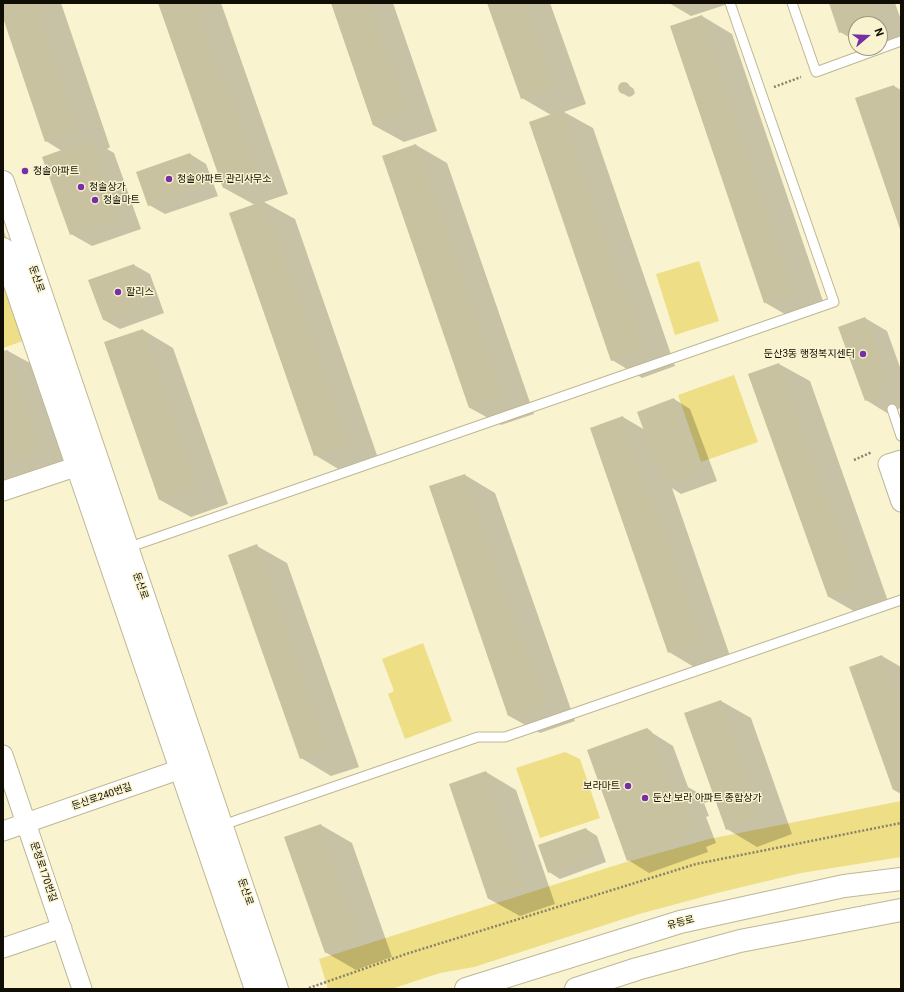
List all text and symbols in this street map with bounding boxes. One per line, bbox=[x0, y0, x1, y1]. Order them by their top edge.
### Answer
north arrow bbox=[848, 16, 888, 56]
text: N bbox=[871, 26, 886, 38]
place label: 청솔아파트 bbox=[33, 165, 79, 177]
marker: 청솔아파트 bbox=[20, 166, 30, 176]
place label: 청솔아파트 관리사무소 bbox=[177, 173, 271, 185]
marker: 청솔아파트 관리사무소 bbox=[164, 174, 174, 184]
place label: 청솔상가 bbox=[89, 181, 126, 193]
marker: 청솔상가 bbox=[76, 182, 86, 192]
place label: 청솔마트 bbox=[103, 194, 140, 206]
marker: 청솔마트 bbox=[90, 195, 100, 205]
street label: 둔산로 bbox=[26, 264, 46, 294]
place label: 할리스 bbox=[126, 286, 154, 298]
marker: 할리스 bbox=[113, 287, 123, 297]
place label: 둔산3동 행정복지센터 bbox=[764, 348, 855, 360]
marker: 둔산3동 행정복지센터 bbox=[858, 349, 868, 359]
street label: 둔산로 bbox=[130, 571, 150, 601]
place label: 보라마트 bbox=[583, 780, 620, 792]
street label: 둔산로240번길 bbox=[70, 781, 134, 813]
marker: 보라마트 bbox=[623, 781, 633, 791]
place label: 둔산 보라 아파트 종합상가 bbox=[653, 792, 762, 804]
marker: 둔산 보라 아파트 종합상가 bbox=[640, 793, 650, 803]
street label: 문정로170번길 bbox=[27, 840, 59, 904]
street label: 둔산로 bbox=[235, 877, 255, 907]
street label: 유등로 bbox=[666, 914, 696, 932]

